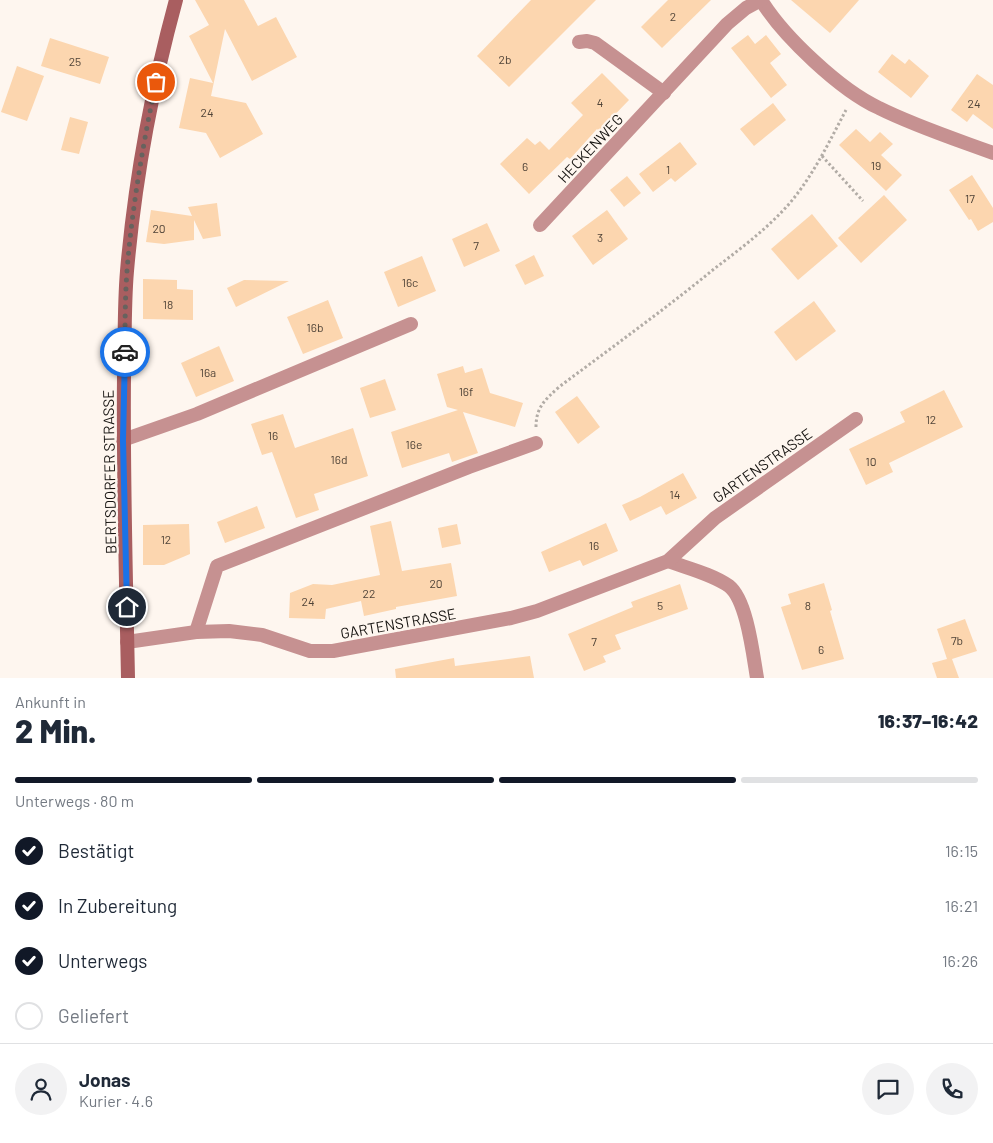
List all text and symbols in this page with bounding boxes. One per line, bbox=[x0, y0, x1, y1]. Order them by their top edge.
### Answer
house number: 2 bbox=[670, 9, 676, 23]
house number: 2b bbox=[499, 52, 511, 66]
house number: 25 bbox=[69, 54, 81, 68]
pin bbox=[135, 61, 177, 103]
icon: bag bbox=[142, 68, 170, 96]
house number: 4 bbox=[597, 95, 603, 109]
house number: 24 bbox=[967, 96, 981, 110]
house number: 24 bbox=[200, 105, 214, 119]
street label: HECKENWEG bbox=[554, 110, 626, 186]
house number: 19 bbox=[871, 158, 881, 172]
house number: 6 bbox=[522, 159, 528, 173]
house number: 1 bbox=[666, 162, 670, 176]
house number: 17 bbox=[965, 191, 975, 205]
house number: 20 bbox=[152, 221, 166, 235]
house number: 3 bbox=[597, 230, 603, 244]
house number: 7 bbox=[473, 238, 479, 252]
house number: 16c bbox=[402, 275, 418, 289]
house number: 18 bbox=[163, 297, 173, 311]
house number: 16b bbox=[307, 320, 323, 334]
courier bbox=[100, 327, 150, 377]
icon: car bbox=[111, 338, 139, 366]
house number: 16a bbox=[200, 365, 216, 379]
house number: 16f bbox=[459, 384, 473, 398]
street label: BERTSDORFER STRASSE bbox=[99, 390, 119, 554]
house number: 12 bbox=[926, 412, 936, 426]
street label: GARTENSTRASSE bbox=[709, 424, 815, 506]
house number: 16 bbox=[268, 428, 278, 442]
house number: 16e bbox=[406, 437, 422, 451]
house number: 16d bbox=[331, 452, 347, 466]
house number: 10 bbox=[866, 454, 876, 468]
house number: 14 bbox=[670, 487, 680, 501]
house number: 12 bbox=[161, 532, 171, 546]
house number: 16 bbox=[589, 538, 599, 552]
house number: 20 bbox=[429, 576, 443, 590]
pin bbox=[106, 586, 148, 628]
house number: 22 bbox=[363, 586, 375, 600]
icon: home bbox=[113, 593, 141, 621]
house number: 24 bbox=[301, 594, 315, 608]
house number: 5 bbox=[657, 598, 663, 612]
house number: 8 bbox=[805, 598, 811, 612]
street label: GARTENSTRASSE bbox=[339, 604, 457, 642]
house number: 7b bbox=[951, 633, 963, 647]
house number: 7 bbox=[591, 634, 597, 648]
house number: 6 bbox=[818, 642, 824, 656]
text: Ankunft in bbox=[15, 692, 86, 711]
text: 16:37–16:42 bbox=[878, 709, 978, 732]
text: 2 Min. bbox=[15, 711, 97, 749]
text: Unterwegs · 80 m bbox=[15, 791, 134, 810]
icon: check bbox=[15, 837, 43, 865]
text: Bestätigt bbox=[58, 839, 134, 862]
text: 16:15 bbox=[945, 841, 978, 860]
icon: check bbox=[15, 892, 43, 920]
text: In Zubereitung bbox=[58, 894, 177, 917]
text: 16:21 bbox=[945, 896, 978, 915]
icon: check bbox=[15, 947, 43, 975]
text: Unterwegs bbox=[58, 949, 147, 972]
text: 16:26 bbox=[942, 951, 978, 970]
text: Geliefert bbox=[58, 1004, 129, 1027]
button: person bbox=[15, 1063, 67, 1115]
button: chat bbox=[862, 1063, 914, 1115]
button: phone bbox=[926, 1063, 978, 1115]
text: Jonas bbox=[79, 1068, 131, 1091]
text: Kurier · 4.6 bbox=[79, 1091, 153, 1110]

